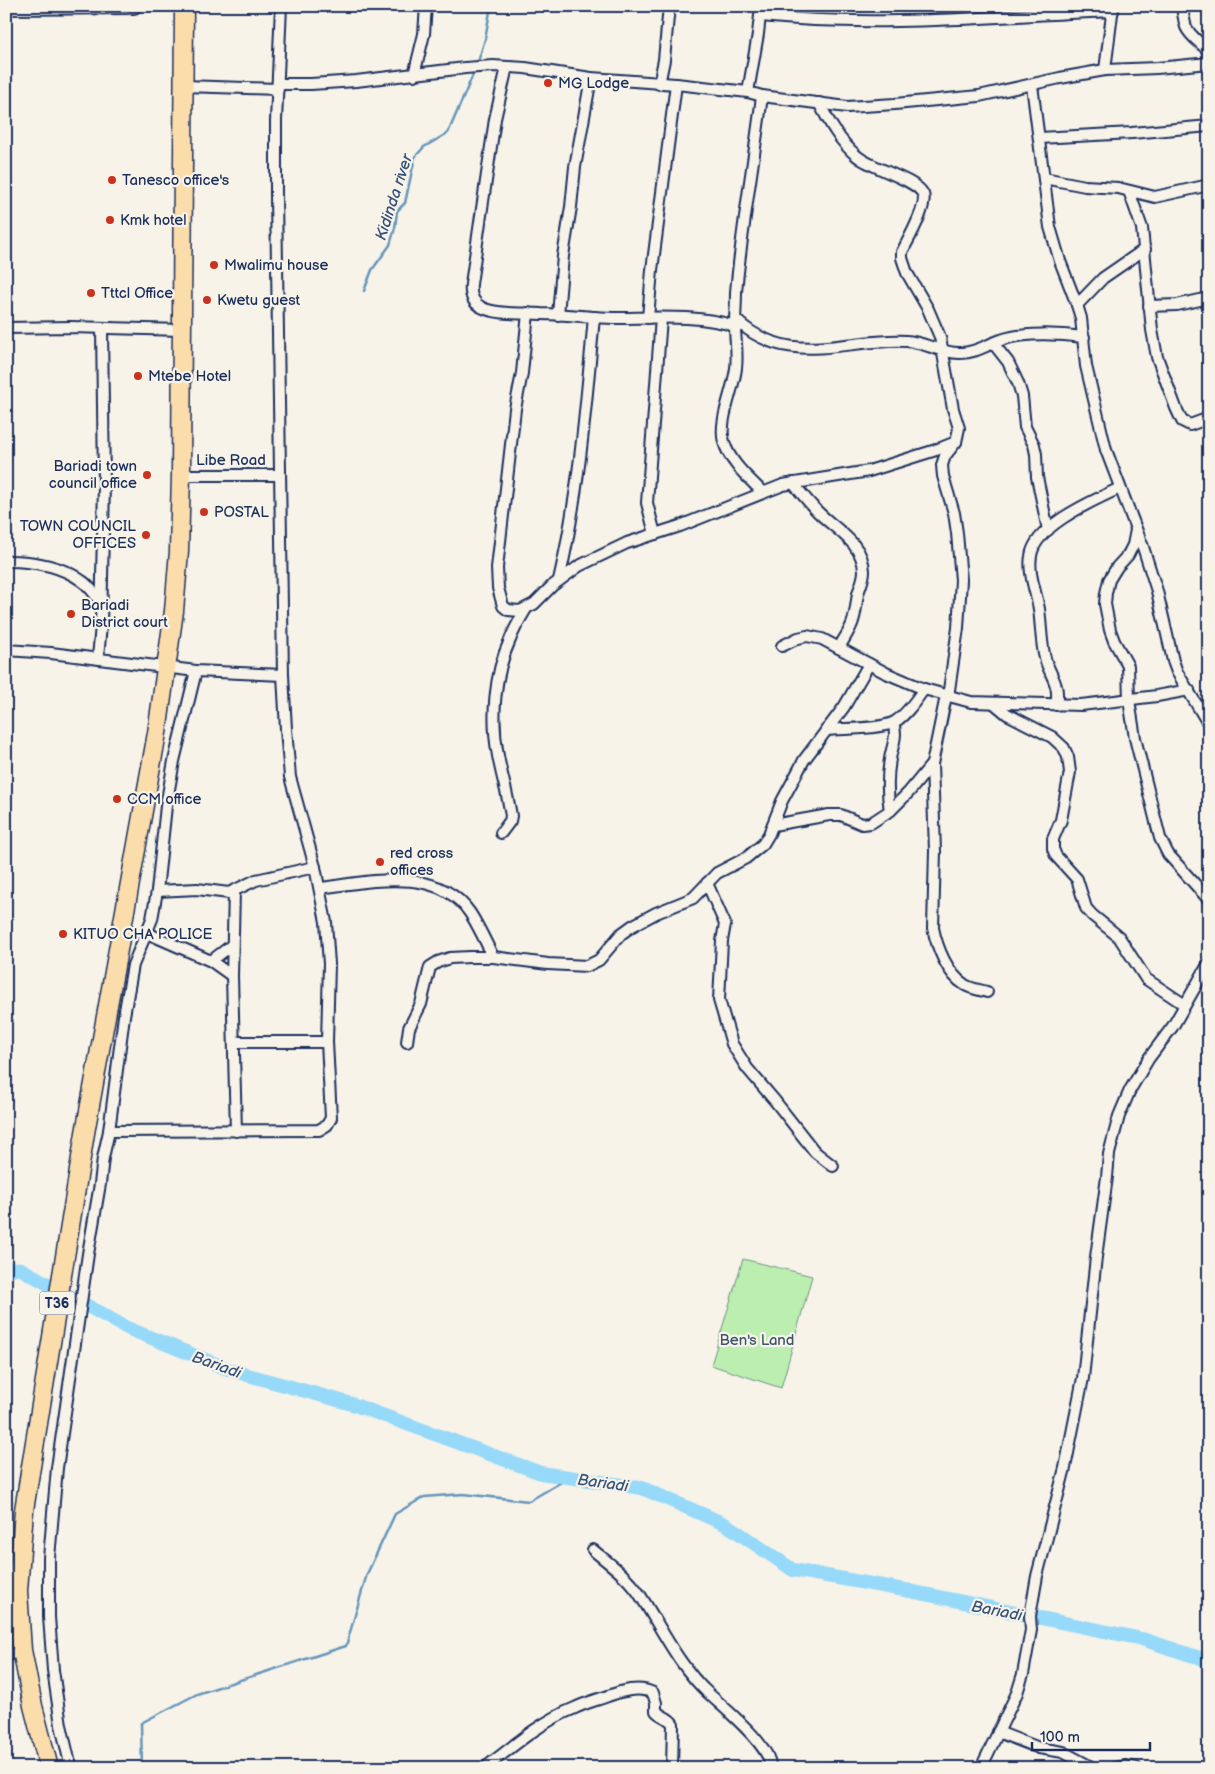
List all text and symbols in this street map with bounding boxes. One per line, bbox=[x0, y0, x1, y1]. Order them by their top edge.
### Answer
place label: MG Lodge bbox=[558, 74, 629, 93]
marker: MG Lodge bbox=[542, 77, 554, 89]
water label: Kidinda river bbox=[372, 151, 418, 243]
place label: Tanesco office's bbox=[122, 171, 230, 190]
marker: Tanesco office's bbox=[106, 174, 118, 186]
place label: Kmk hotel bbox=[120, 211, 187, 230]
marker: Kmk hotel bbox=[104, 214, 116, 226]
place label: Mwalimu house bbox=[224, 256, 328, 275]
marker: Mwalimu house bbox=[208, 259, 220, 271]
place label: Tttcl Office bbox=[101, 284, 173, 303]
marker: Tttcl Office bbox=[85, 287, 97, 299]
place label: Kwetu guest bbox=[217, 291, 301, 310]
marker: Kwetu guest bbox=[201, 294, 213, 306]
place label: Mtebe Hotel bbox=[148, 367, 231, 386]
marker: Mtebe Hotel bbox=[132, 370, 144, 382]
street label: Libe Road bbox=[196, 451, 266, 470]
place label: Bariadi town council office bbox=[49, 457, 137, 493]
marker: Bariadi town council office bbox=[141, 469, 153, 481]
place label: POSTAL bbox=[214, 503, 269, 522]
marker: POSTAL bbox=[198, 506, 210, 518]
place label: TOWN COUNCIL OFFICES bbox=[20, 517, 136, 553]
marker: TOWN COUNCIL OFFICES bbox=[140, 529, 152, 541]
place label: Bariadi District court bbox=[81, 596, 168, 632]
marker: Bariadi District court bbox=[65, 608, 77, 620]
place label: CCM office bbox=[127, 790, 202, 809]
marker: CCM office bbox=[111, 793, 123, 805]
place label: red cross offices bbox=[390, 844, 454, 880]
marker: red cross offices bbox=[374, 856, 386, 868]
place label: KITUO CHA POLICE bbox=[73, 925, 212, 944]
marker: KITUO CHA POLICE bbox=[57, 928, 69, 940]
road number: T36 bbox=[40, 1292, 74, 1315]
park label: Ben's Land bbox=[720, 1331, 794, 1350]
water label: Bariadi bbox=[189, 1348, 245, 1384]
water label: Bariadi bbox=[576, 1471, 631, 1497]
water label: Bariadi bbox=[970, 1597, 1025, 1626]
scale bar bbox=[1032, 1719, 1150, 1751]
text: 100 m bbox=[1040, 1728, 1080, 1747]

